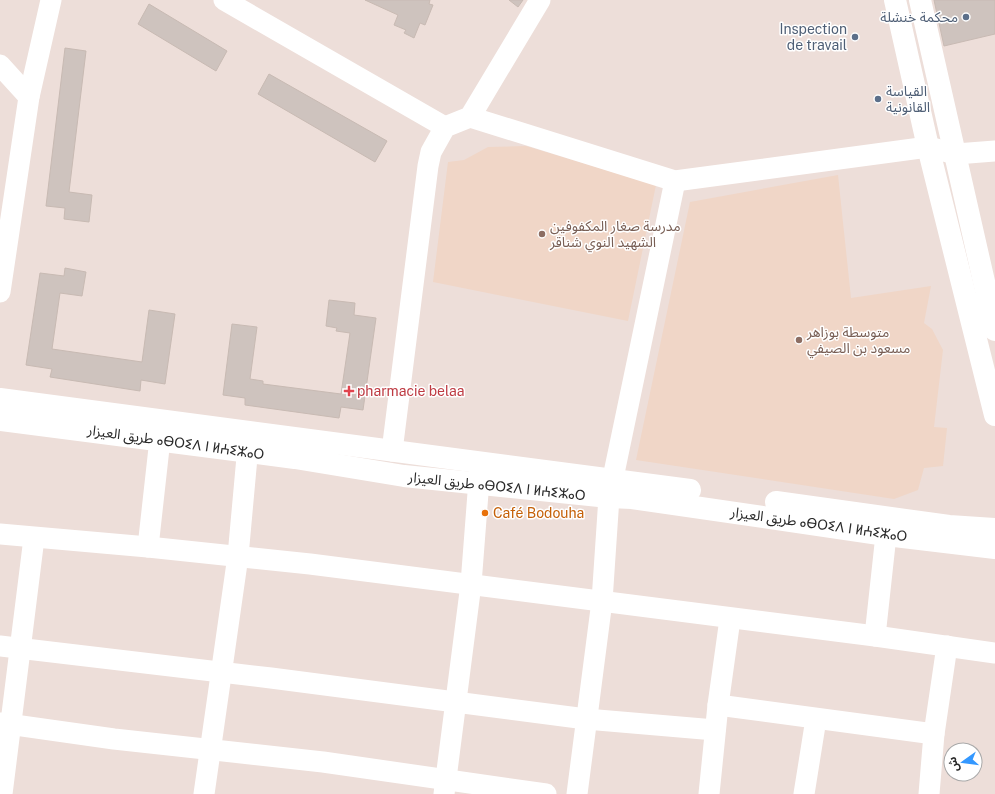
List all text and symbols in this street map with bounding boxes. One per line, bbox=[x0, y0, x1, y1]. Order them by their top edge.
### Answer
place label: محكمة خنشلة bbox=[880, 9, 958, 25]
marker: محكمة خنشلة bbox=[961, 12, 971, 22]
place label: Inspection de travail bbox=[779, 21, 847, 53]
marker: Inspection de travail bbox=[850, 32, 860, 42]
place label: القياسة القانونية bbox=[886, 83, 930, 116]
marker: القياسة القانونية bbox=[873, 94, 883, 104]
place label: مدرسة صغار المكفوفين الشهيد النوي شناقر bbox=[549, 218, 681, 253]
marker: مدرسة صغار المكفوفين الشهيد النوي شناقر bbox=[537, 229, 547, 239]
place label: متوسطة بوزاهر مسعود بن الصيفي bbox=[806, 324, 910, 359]
marker: متوسطة بوزاهر مسعود بن الصيفي bbox=[794, 335, 804, 345]
place label: pharmacie belaa bbox=[357, 383, 465, 399]
marker: pharmacie belaa bbox=[344, 386, 354, 396]
street label: طريق العيزار ⴰⴱⵔⵉⴷ ⵏ ⵍⵄⵉⵣⴰⵔ bbox=[85, 422, 266, 464]
street label: طريق العيزار ⴰⴱⵔⵉⴷ ⵏ ⵍⵄⵉⵣⴰⵔ bbox=[406, 469, 587, 505]
street label: طريق العيزار ⴰⴱⵔⵉⴷ ⵏ ⵍⵄⵉⵣⴰⵔ bbox=[728, 504, 909, 546]
place label: Café Bodouha bbox=[493, 505, 584, 521]
marker: Café Bodouha bbox=[480, 508, 490, 518]
north arrow bbox=[943, 742, 983, 782]
text: ش bbox=[946, 755, 962, 773]

